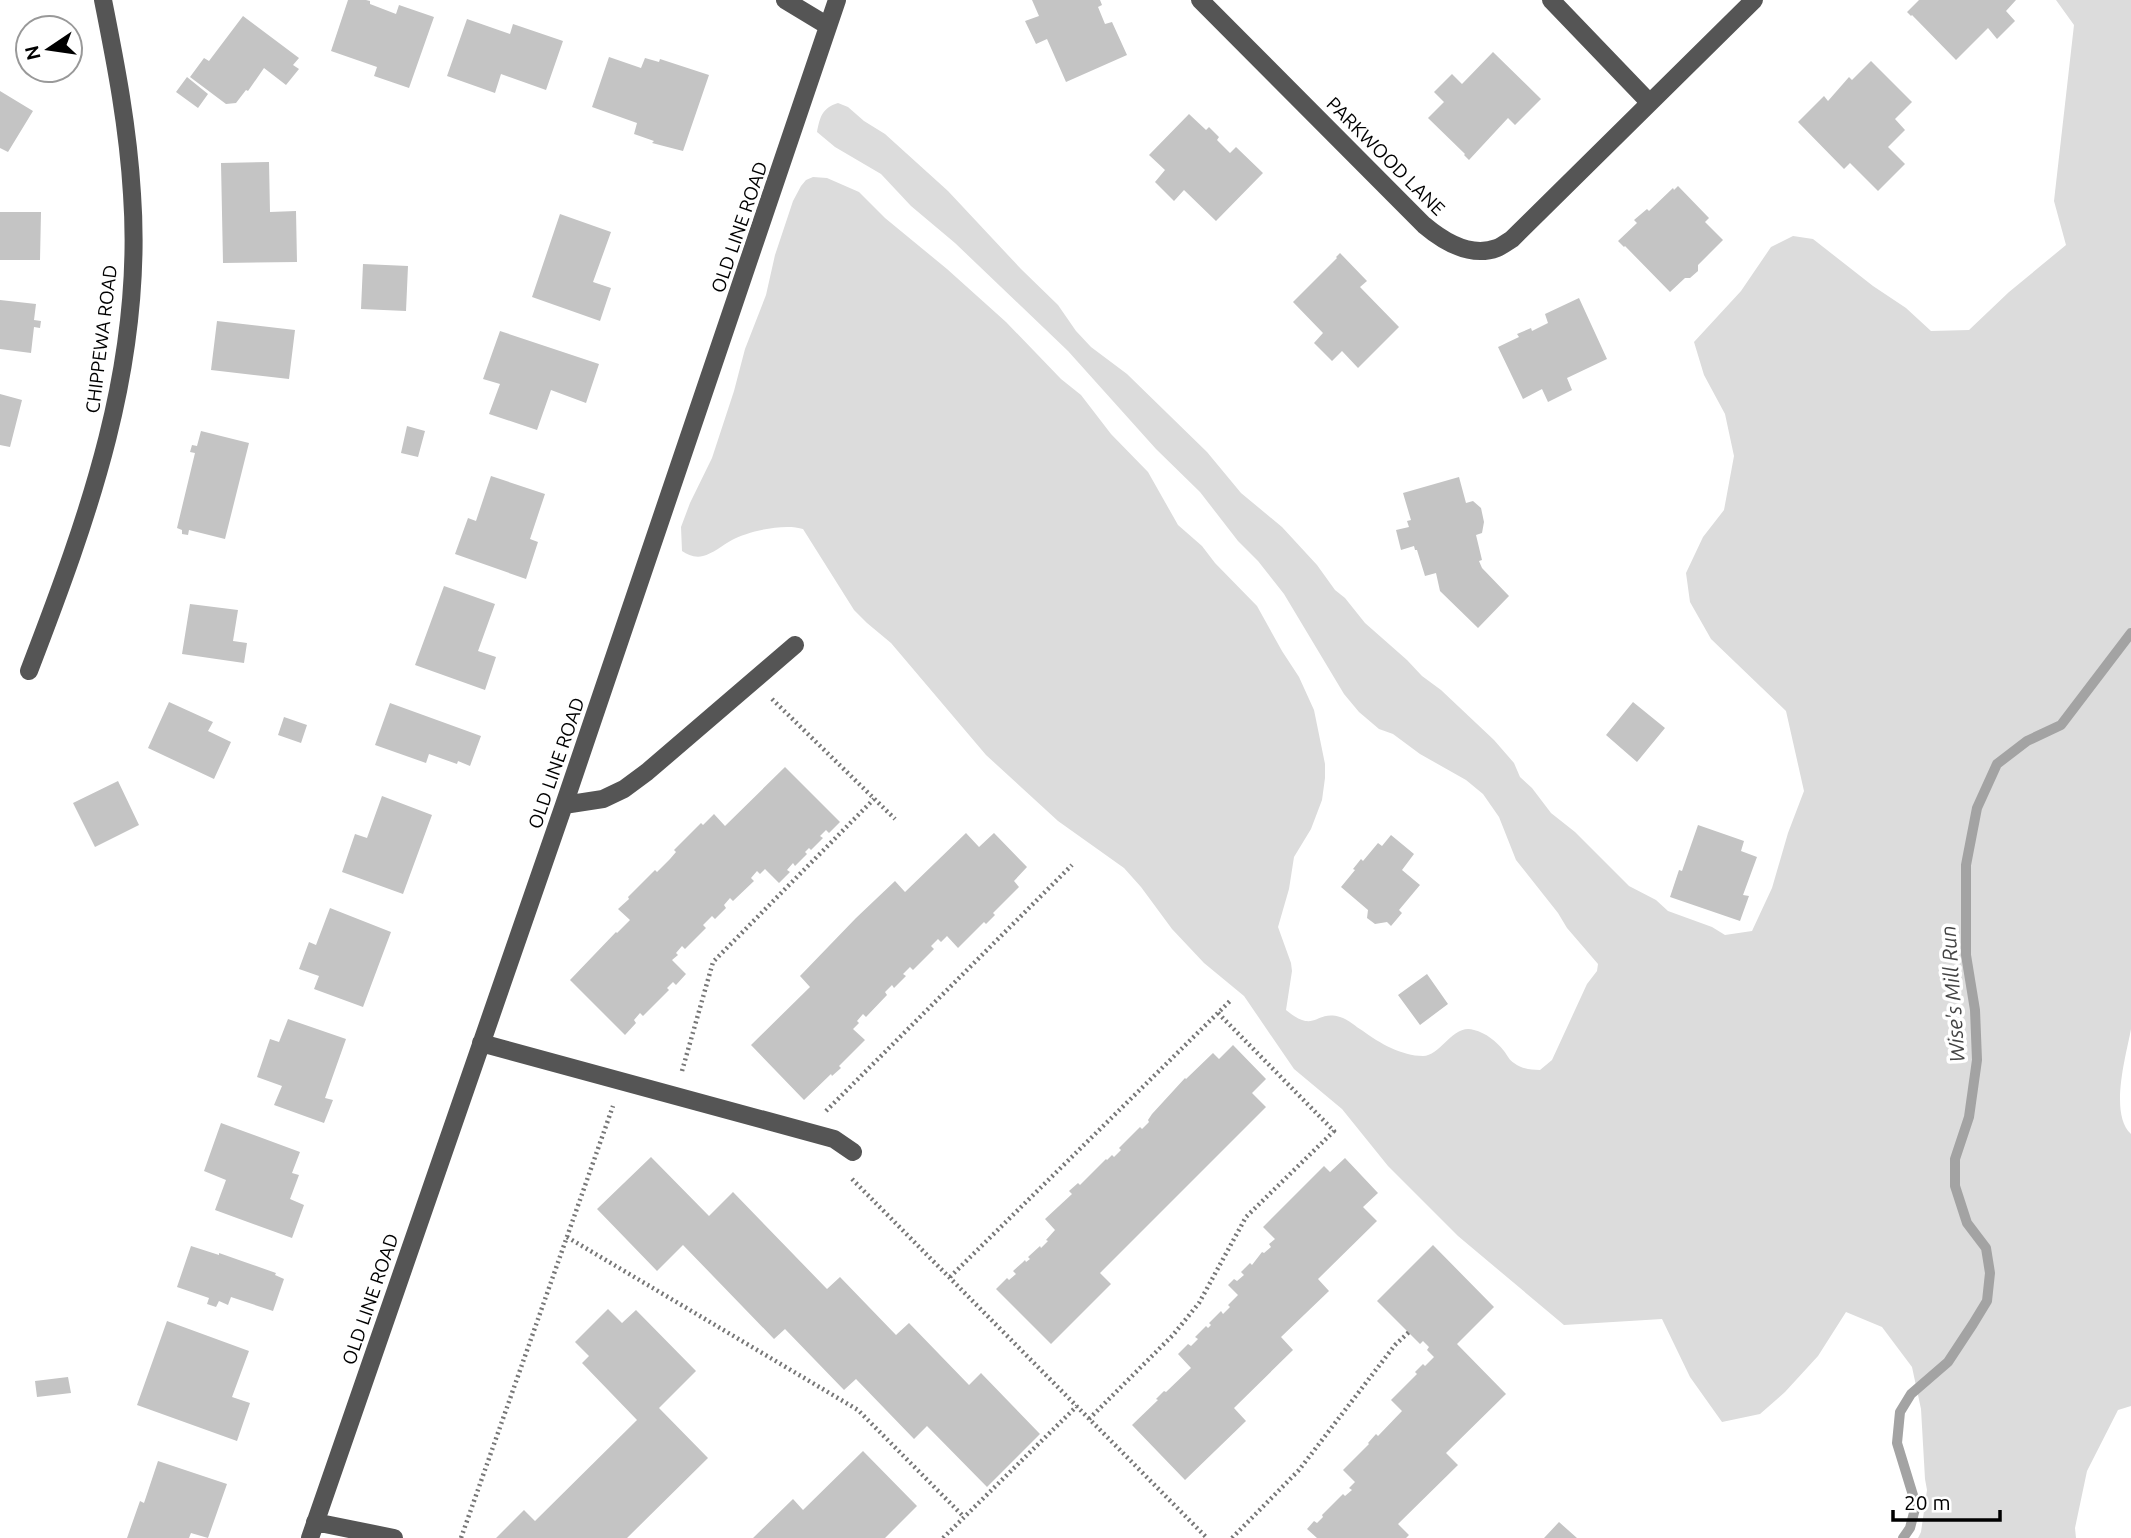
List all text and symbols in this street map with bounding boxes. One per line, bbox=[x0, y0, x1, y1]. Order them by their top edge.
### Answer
north arrow bbox=[14, 14, 84, 84]
text: N bbox=[20, 43, 45, 62]
street label: PARKWOOD LANE bbox=[1322, 92, 1450, 220]
street label: OLD LINE ROAD bbox=[706, 158, 772, 296]
street label: CHIPPEWA ROAD bbox=[81, 264, 121, 414]
street label: OLD LINE ROAD bbox=[523, 694, 589, 832]
water label: Wise's Mill Run bbox=[1935, 925, 1969, 1063]
street label: OLD LINE ROAD bbox=[337, 1230, 403, 1368]
scale bar bbox=[1893, 1478, 2000, 1522]
text: 20 m bbox=[1904, 1490, 1951, 1514]

